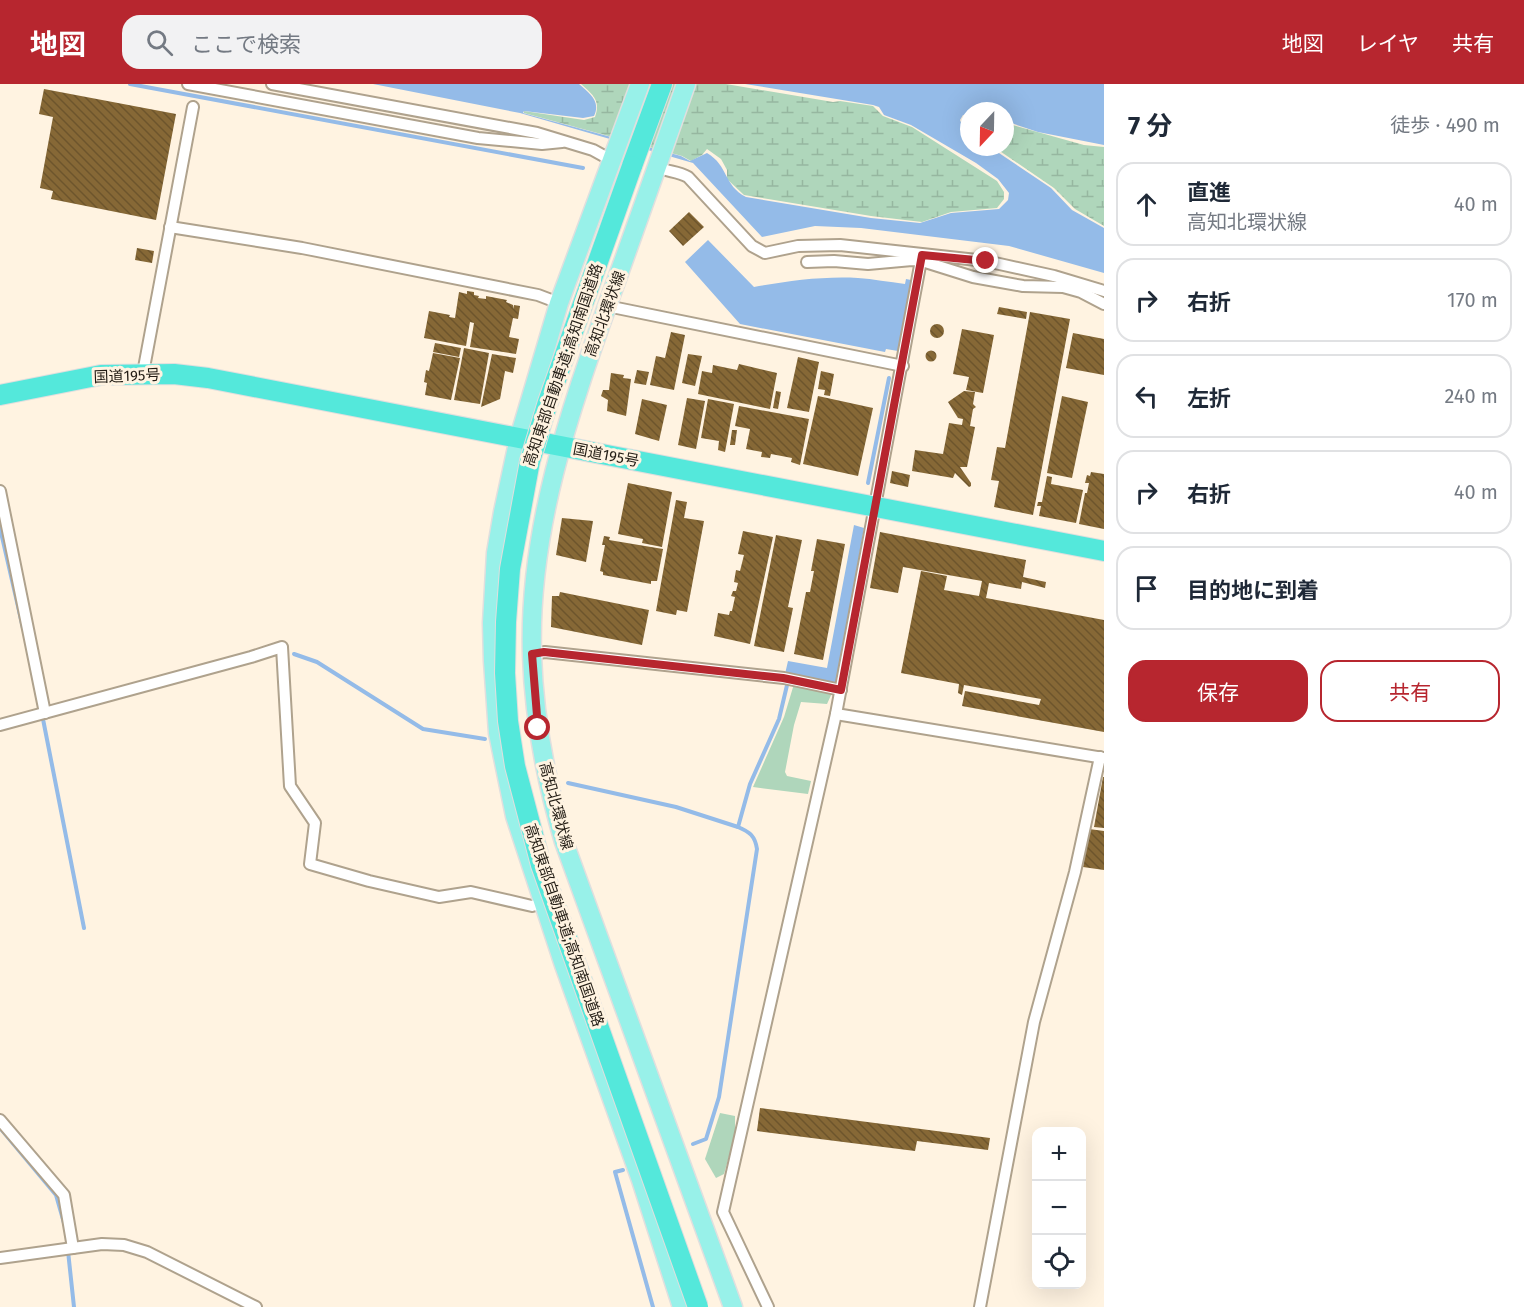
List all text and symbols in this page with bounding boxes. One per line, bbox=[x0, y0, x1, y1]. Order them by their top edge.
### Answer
search box bbox=[122, 15, 542, 69]
icon: search bbox=[143, 26, 176, 59]
text: 地図 bbox=[30, 28, 86, 61]
text: ここで検索 bbox=[191, 31, 301, 58]
text: 地図 bbox=[1282, 31, 1324, 57]
text: レイヤ bbox=[1357, 31, 1419, 57]
text: 共有 bbox=[1452, 31, 1494, 57]
north arrow bbox=[960, 102, 1014, 156]
text: 7 分 bbox=[1128, 111, 1172, 142]
text: 徒歩 · 490 m bbox=[1390, 113, 1500, 137]
text: 直進 bbox=[1187, 179, 1231, 206]
icon: ahead bbox=[1130, 188, 1163, 221]
text: 40 m bbox=[1454, 192, 1498, 216]
text: 高知北環状線 bbox=[1187, 210, 1307, 234]
route end bbox=[972, 247, 998, 273]
street label: 高知東部自動車道;高知南国道路 bbox=[520, 261, 606, 469]
street label: 高知北環状線 bbox=[581, 269, 629, 359]
icon: right bbox=[1130, 284, 1163, 317]
text: 170 m bbox=[1447, 288, 1498, 312]
text: 右折 bbox=[1187, 289, 1231, 316]
street label: 国道195号 bbox=[93, 366, 161, 386]
icon: left bbox=[1130, 380, 1163, 413]
text: 240 m bbox=[1444, 384, 1498, 408]
text: 左折 bbox=[1187, 385, 1231, 412]
street label: 国道195号 bbox=[571, 440, 641, 470]
icon: right bbox=[1130, 476, 1163, 509]
text: 40 m bbox=[1454, 480, 1498, 504]
text: 右折 bbox=[1187, 481, 1231, 508]
icon: arrive bbox=[1130, 572, 1163, 605]
text: 目的地に到着 bbox=[1187, 577, 1319, 604]
button: 保存 bbox=[1128, 660, 1308, 722]
button: 共有 bbox=[1320, 660, 1500, 722]
route start bbox=[524, 714, 550, 740]
street label: 高知北環状線 bbox=[536, 760, 576, 852]
street label: 高知東部自動車道;高知南国道路 bbox=[521, 821, 607, 1029]
map controls bbox=[1032, 1127, 1086, 1289]
button: + bbox=[1032, 1127, 1086, 1181]
button: − bbox=[1032, 1181, 1086, 1235]
button: locate bbox=[1032, 1235, 1086, 1289]

